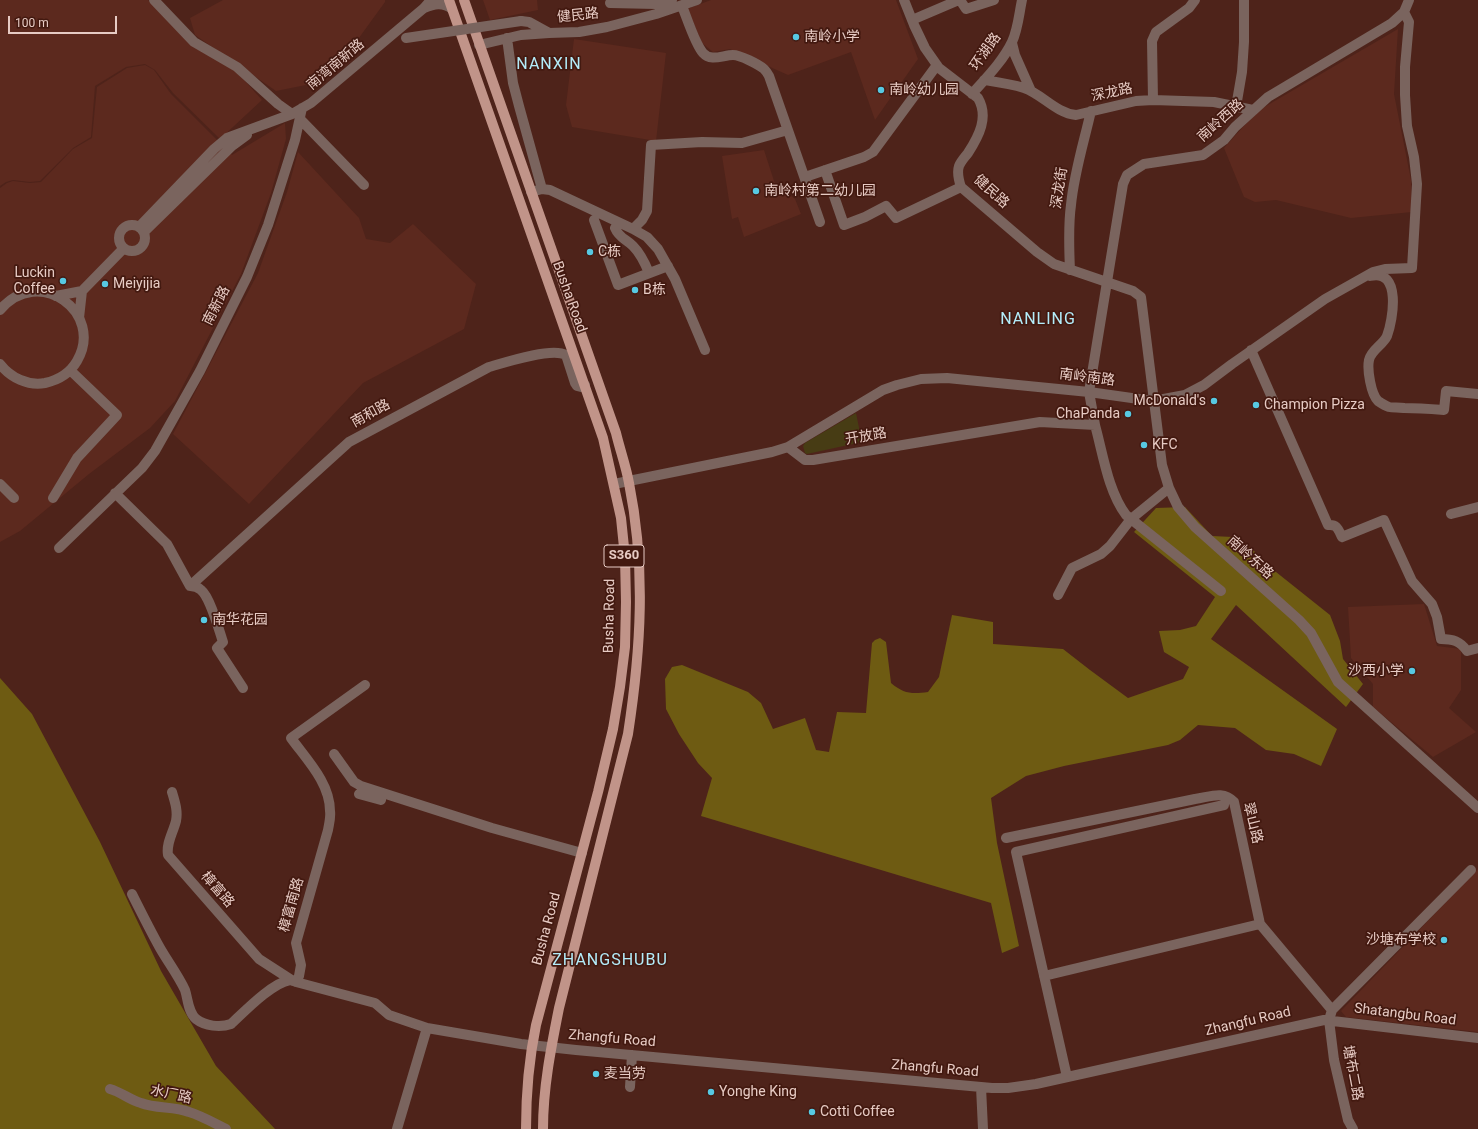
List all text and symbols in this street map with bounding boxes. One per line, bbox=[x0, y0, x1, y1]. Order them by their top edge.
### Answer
street label: 健民路 bbox=[556, 5, 600, 27]
scale bar bbox=[10, 8, 119, 34]
text: 100 m bbox=[15, 16, 49, 30]
place label: 南岭小学 bbox=[804, 29, 860, 45]
street label: 环湖路 bbox=[967, 30, 1005, 74]
marker: 南岭小学 bbox=[791, 32, 801, 42]
street label: 南湾南新路 bbox=[304, 36, 368, 94]
district label: NANXIN bbox=[516, 55, 582, 75]
street label: 深龙路 bbox=[1090, 80, 1134, 106]
place label: 南岭幼儿园 bbox=[889, 82, 959, 98]
marker: 南岭幼儿园 bbox=[876, 85, 886, 95]
street label: 南岭西路 bbox=[1195, 96, 1247, 146]
street label: 深龙街 bbox=[1048, 166, 1072, 210]
street label: 健民路 bbox=[970, 172, 1012, 212]
place label: 南岭村第二幼儿园 bbox=[764, 183, 876, 199]
marker: 南岭村第二幼儿园 bbox=[751, 186, 761, 196]
place label: C栋 bbox=[598, 244, 621, 260]
marker: C栋 bbox=[585, 247, 595, 257]
street label: Busha Road bbox=[548, 259, 590, 335]
place label: Luckin Coffee bbox=[13, 265, 55, 298]
marker: Luckin Coffee bbox=[58, 276, 68, 286]
place label: Meiyijia bbox=[113, 276, 160, 292]
marker: Meiyijia bbox=[100, 279, 110, 289]
place label: B栋 bbox=[643, 282, 666, 298]
street label: 南新路 bbox=[200, 283, 234, 329]
marker: B栋 bbox=[630, 285, 640, 295]
district label: NANLING bbox=[1000, 310, 1076, 330]
street label: 南岭南路 bbox=[1058, 366, 1116, 390]
place label: McDonald's bbox=[1134, 393, 1206, 409]
street label: 南和路 bbox=[349, 396, 393, 432]
marker: McDonald's bbox=[1209, 396, 1219, 406]
place label: Champion Pizza bbox=[1264, 397, 1365, 413]
marker: Champion Pizza bbox=[1251, 400, 1261, 410]
place label: ChaPanda bbox=[1056, 406, 1120, 422]
marker: ChaPanda bbox=[1123, 409, 1133, 419]
street label: 开放路 bbox=[844, 425, 888, 449]
place label: KFC bbox=[1152, 437, 1178, 453]
marker: KFC bbox=[1139, 440, 1149, 450]
street label: 南岭东路 bbox=[1224, 533, 1276, 583]
road number: S360 bbox=[604, 545, 644, 567]
street label: Busha Road bbox=[601, 579, 619, 653]
place label: 南华花园 bbox=[212, 612, 268, 628]
marker: 南华花园 bbox=[199, 615, 209, 625]
place label: 沙西小学 bbox=[1348, 663, 1404, 679]
marker: 沙西小学 bbox=[1407, 666, 1417, 676]
street label: 翠山路 bbox=[1239, 801, 1265, 845]
street label: 樟富路 bbox=[197, 869, 237, 911]
street label: 樟富南路 bbox=[276, 876, 308, 934]
street label: Busha Road bbox=[529, 891, 565, 967]
place label: 沙塘布学校 bbox=[1366, 932, 1436, 948]
marker: 沙塘布学校 bbox=[1439, 935, 1449, 945]
district label: ZHANGSHUBU bbox=[552, 951, 668, 971]
street label: Shatangbu Road bbox=[1353, 1000, 1457, 1030]
street label: Zhangfu Road bbox=[1203, 1004, 1293, 1040]
street label: Zhangfu Road bbox=[568, 1027, 656, 1051]
street label: 塘布二路 bbox=[1338, 1044, 1366, 1102]
street label: Zhangfu Road bbox=[891, 1057, 979, 1081]
place label: 麦当劳 bbox=[604, 1066, 646, 1082]
marker: 麦当劳 bbox=[591, 1069, 601, 1079]
street label: 水厂路 bbox=[149, 1082, 193, 1108]
place label: Yonghe King bbox=[719, 1084, 797, 1100]
marker: Yonghe King bbox=[706, 1087, 716, 1097]
place label: Cotti Coffee bbox=[820, 1104, 895, 1120]
marker: Cotti Coffee bbox=[807, 1107, 817, 1117]

